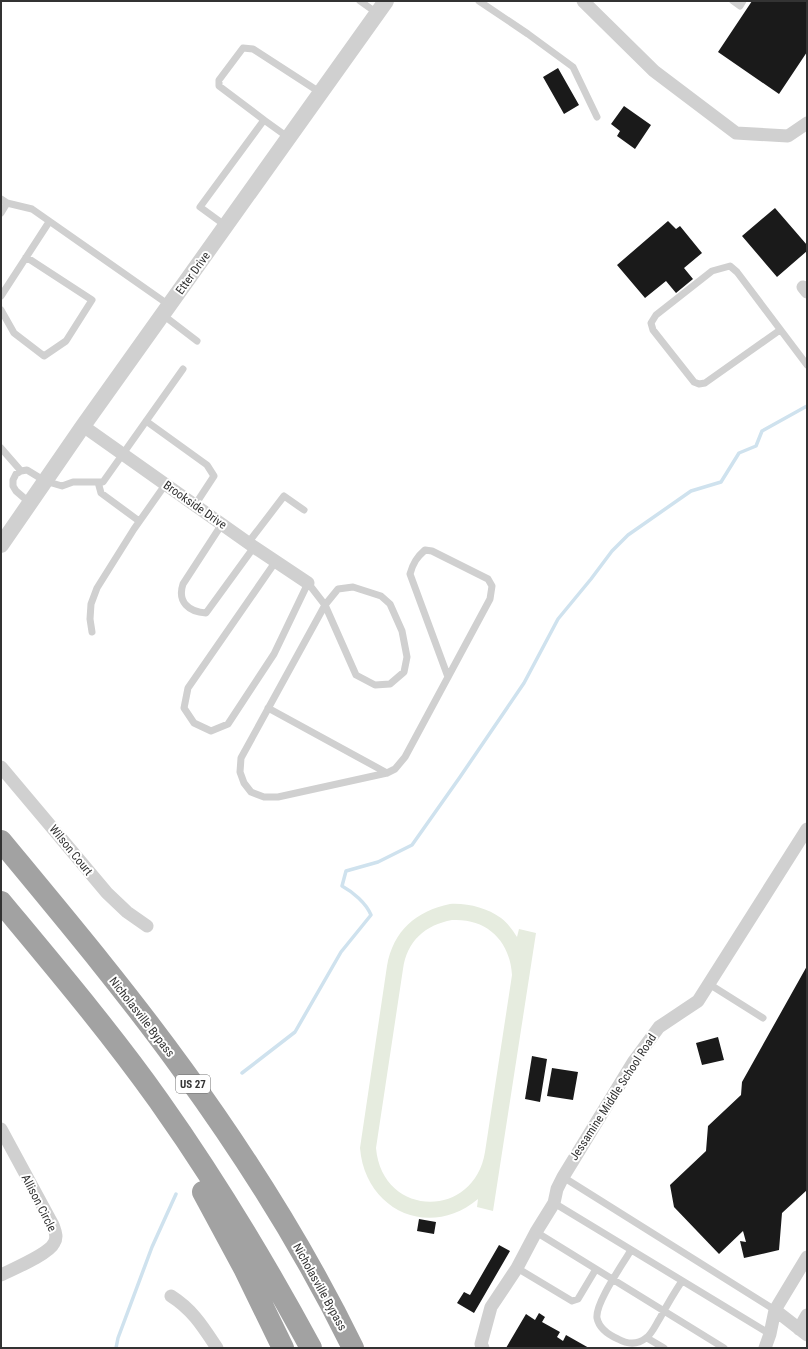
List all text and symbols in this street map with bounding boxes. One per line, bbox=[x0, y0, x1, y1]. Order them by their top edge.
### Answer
street label: Etter Drive bbox=[173, 249, 213, 297]
street label: Brookside Drive bbox=[161, 478, 230, 532]
street label: Wilson Court bbox=[46, 822, 96, 878]
street label: Nicholasville Bypass bbox=[106, 974, 178, 1060]
street label: Jessamine Middle School Road bbox=[567, 1031, 659, 1163]
road number: US 27 bbox=[176, 1075, 210, 1093]
street label: Allison Circle bbox=[19, 1172, 60, 1234]
street label: Nicholasville Bypass bbox=[290, 1241, 350, 1333]

